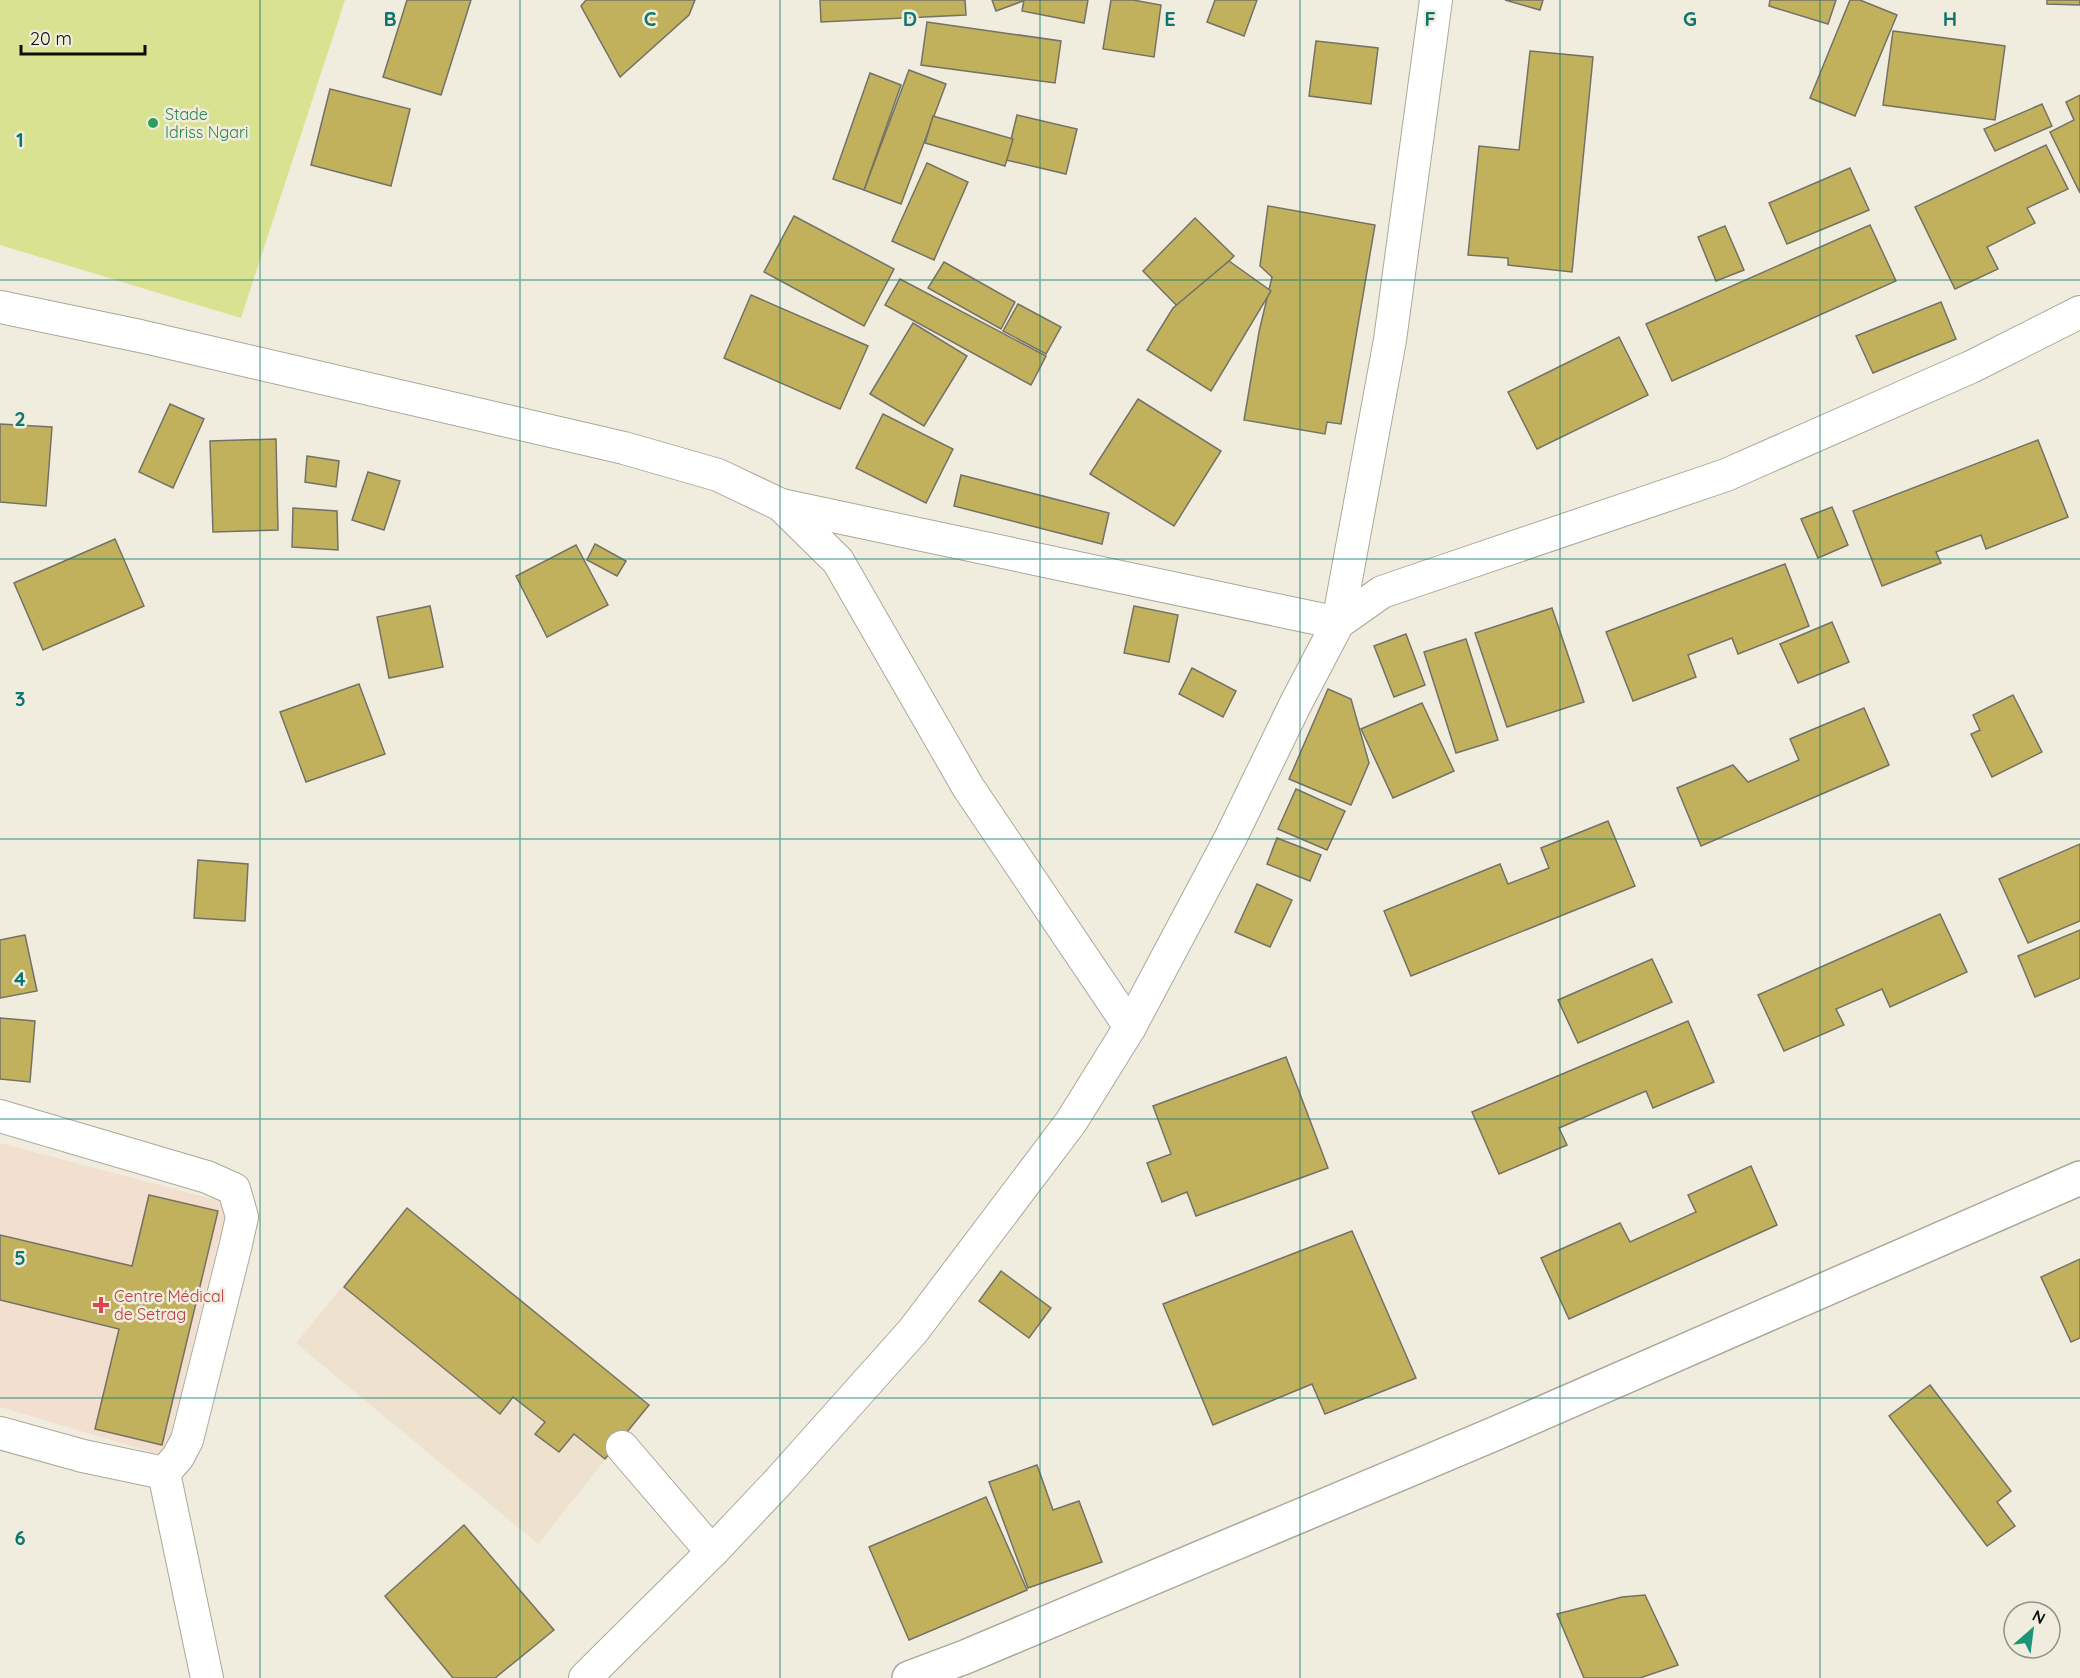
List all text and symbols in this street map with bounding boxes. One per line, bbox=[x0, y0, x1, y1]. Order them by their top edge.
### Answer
text: B bbox=[383, 6, 397, 31]
text: C bbox=[644, 6, 657, 31]
text: D bbox=[903, 6, 917, 31]
text: E bbox=[1164, 6, 1176, 31]
text: F bbox=[1424, 6, 1436, 31]
text: G bbox=[1683, 6, 1697, 31]
text: H bbox=[1943, 6, 1957, 31]
scale bar bbox=[21, 18, 146, 56]
text: 20 m bbox=[30, 27, 72, 50]
place label: Stade Idriss Ngari bbox=[165, 104, 249, 142]
marker: Stade Idriss Ngari bbox=[146, 116, 160, 130]
text: 1 bbox=[16, 127, 24, 152]
text: 2 bbox=[14, 406, 26, 431]
text: 3 bbox=[15, 686, 25, 711]
text: 4 bbox=[14, 966, 26, 991]
text: 5 bbox=[14, 1245, 26, 1270]
place label: Centre Médical de Setrag bbox=[114, 1286, 224, 1324]
marker: Centre Médical de Setrag bbox=[92, 1296, 110, 1314]
text: 6 bbox=[14, 1525, 26, 1550]
north arrow bbox=[2002, 1600, 2062, 1660]
text: N bbox=[2029, 1605, 2049, 1628]

